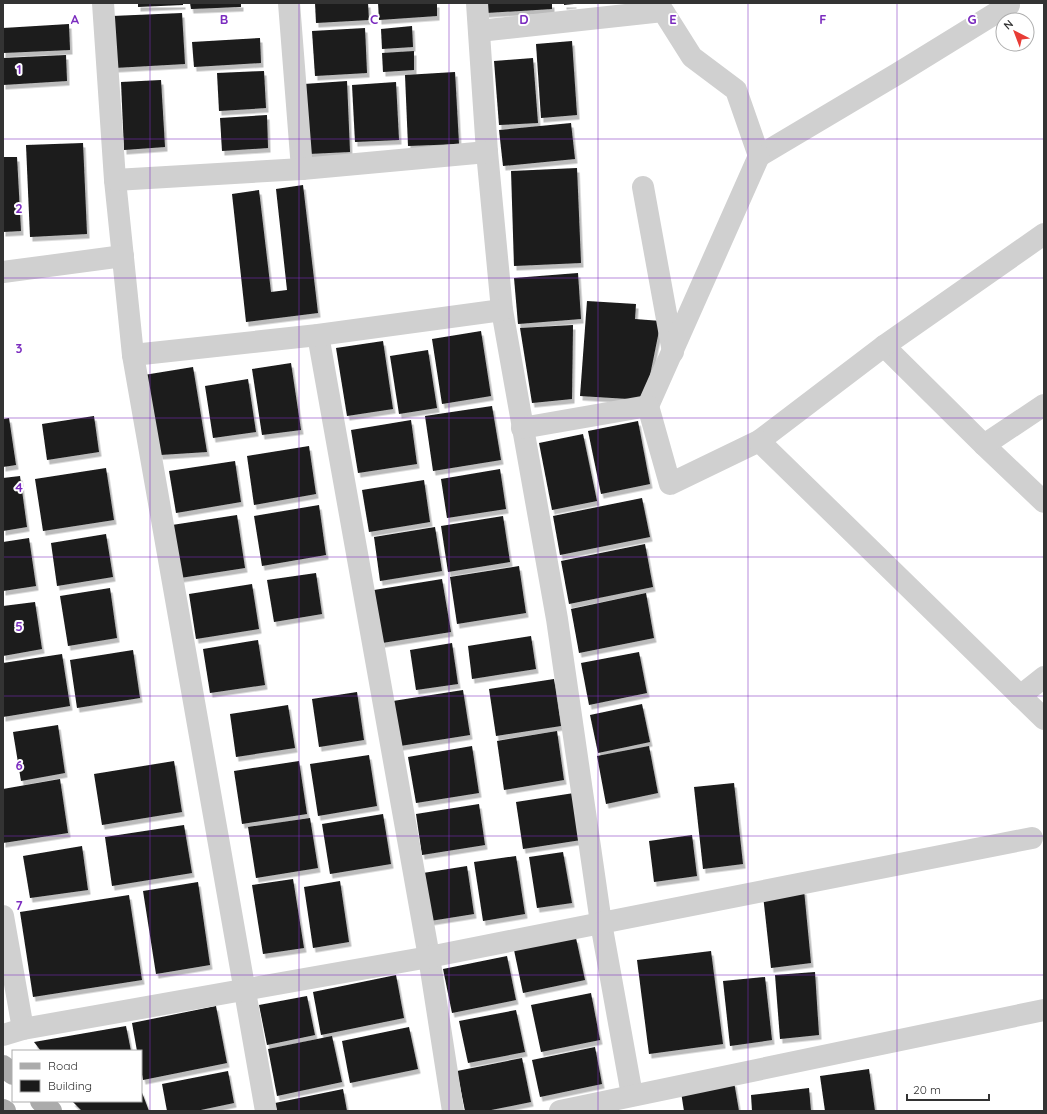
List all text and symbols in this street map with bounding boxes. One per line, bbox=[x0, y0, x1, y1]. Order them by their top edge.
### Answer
text: A bbox=[71, 11, 80, 27]
text: B bbox=[220, 11, 228, 27]
text: C bbox=[370, 11, 378, 27]
text: D bbox=[519, 11, 529, 27]
text: E bbox=[669, 11, 677, 27]
text: F bbox=[819, 11, 827, 27]
text: G bbox=[967, 11, 977, 27]
north arrow bbox=[995, 12, 1035, 52]
text: N bbox=[1001, 17, 1016, 32]
text: 1 bbox=[16, 61, 22, 77]
text: 2 bbox=[15, 200, 23, 216]
text: 3 bbox=[16, 340, 23, 356]
text: 4 bbox=[15, 479, 23, 495]
text: 5 bbox=[15, 618, 23, 634]
text: 6 bbox=[15, 757, 23, 773]
text: 7 bbox=[15, 897, 23, 913]
legend bbox=[12, 1050, 142, 1102]
text: Road bbox=[48, 1058, 78, 1073]
scale bar bbox=[907, 1076, 989, 1102]
text: Building bbox=[48, 1078, 92, 1093]
text: 20 m bbox=[913, 1082, 941, 1097]

